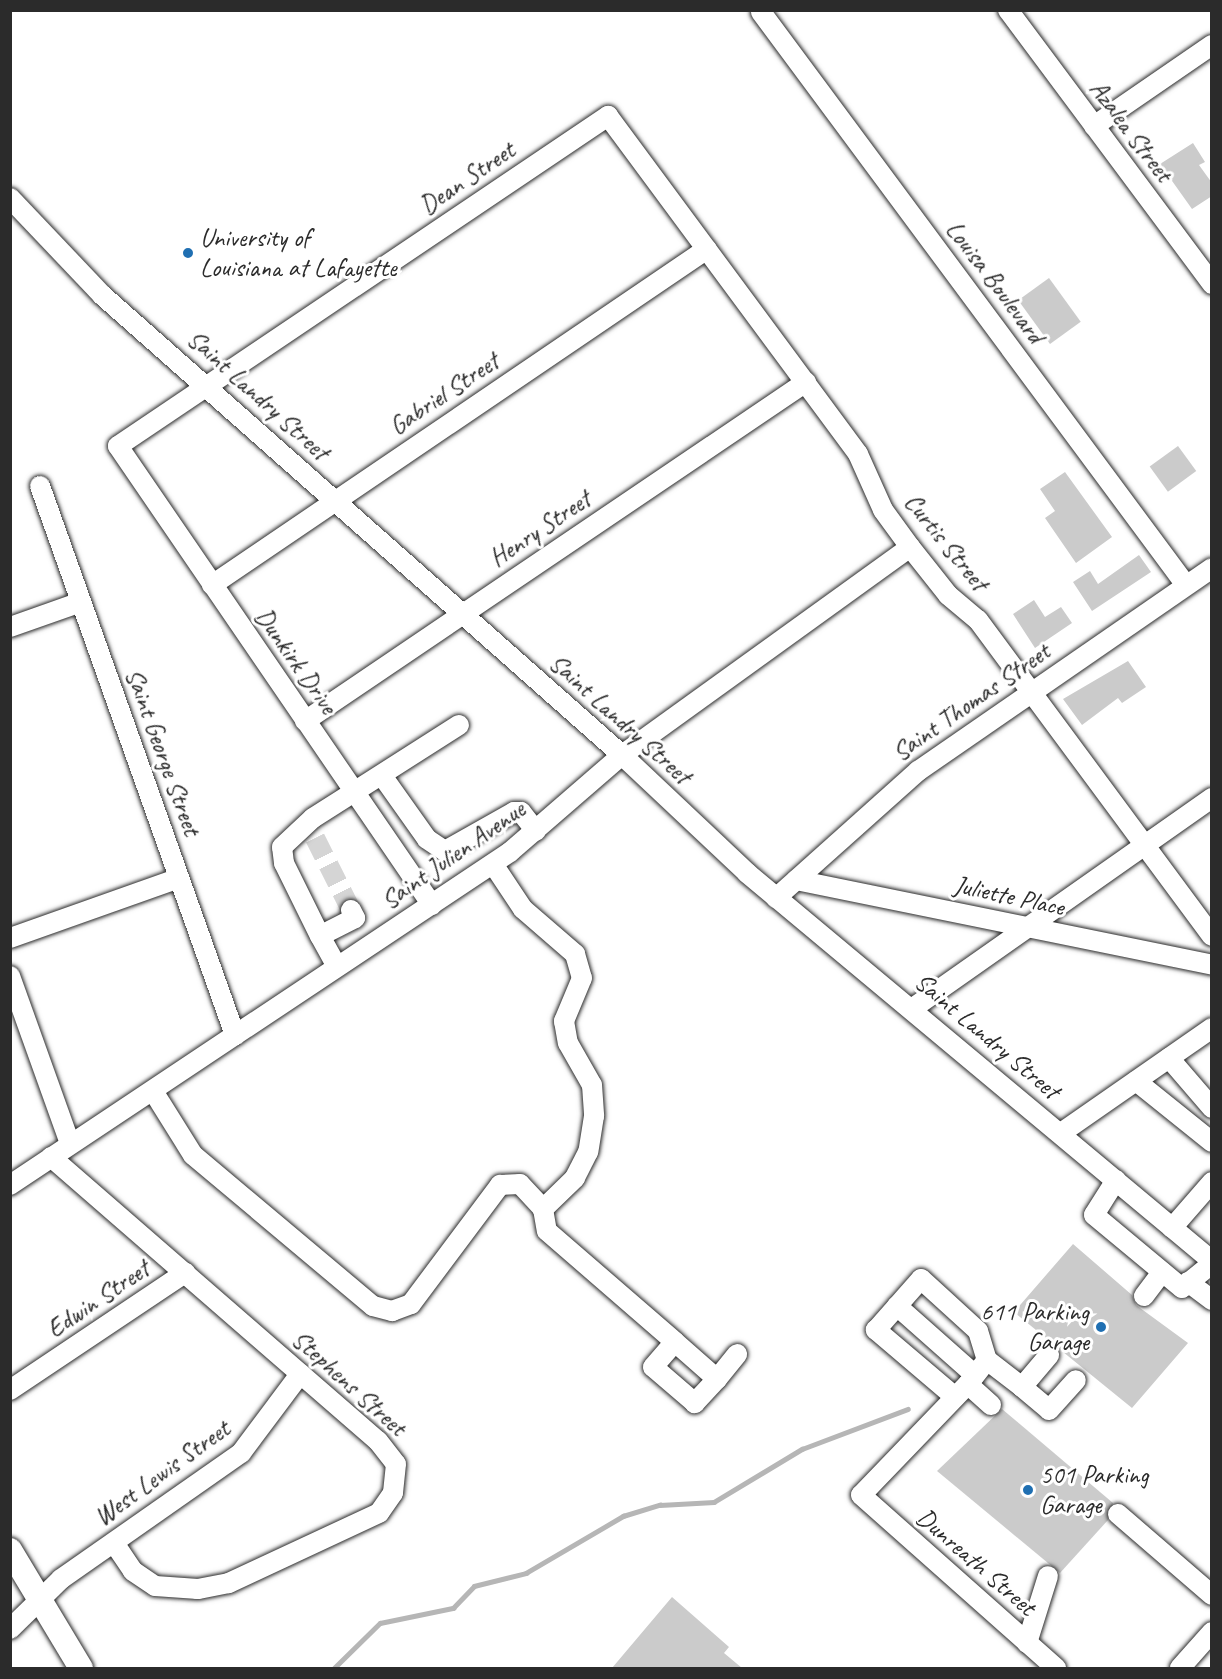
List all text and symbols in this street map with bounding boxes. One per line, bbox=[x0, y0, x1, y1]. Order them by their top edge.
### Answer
street label: Azalea Street bbox=[1083, 74, 1179, 188]
street label: Dean Street bbox=[413, 135, 521, 221]
street label: Louisa Boulevard bbox=[939, 214, 1051, 350]
place label: University of Louisiana at Lafayette bbox=[200, 222, 397, 284]
marker: University of Louisiana at Lafayette bbox=[181, 246, 195, 260]
street label: Saint Landry Street bbox=[180, 323, 336, 467]
street label: Gabriel Street bbox=[383, 346, 505, 442]
street label: Henry Street bbox=[483, 484, 597, 574]
street label: Curtis Street bbox=[897, 487, 995, 597]
street label: Dunkirk Drive bbox=[248, 602, 344, 720]
street label: Saint Thomas Street bbox=[885, 636, 1057, 768]
street label: Saint Landry Street bbox=[542, 647, 698, 791]
street label: Saint George Street bbox=[118, 664, 208, 840]
street label: Saint Julien Avenue bbox=[375, 794, 531, 916]
street label: Juliette Place bbox=[951, 869, 1067, 923]
street label: Saint Landry Street bbox=[908, 966, 1066, 1106]
street label: Edwin Street bbox=[41, 1253, 155, 1345]
place label: 611 Parking Garage bbox=[981, 1296, 1089, 1358]
marker: 611 Parking Garage bbox=[1094, 1320, 1108, 1334]
street label: Stephens Street bbox=[285, 1323, 413, 1443]
street label: West Lewis Street bbox=[88, 1413, 236, 1533]
place label: 501 Parking Garage bbox=[1040, 1459, 1148, 1520]
marker: 501 Parking Garage bbox=[1021, 1483, 1035, 1497]
street label: Dunreath Street bbox=[910, 1502, 1042, 1622]

